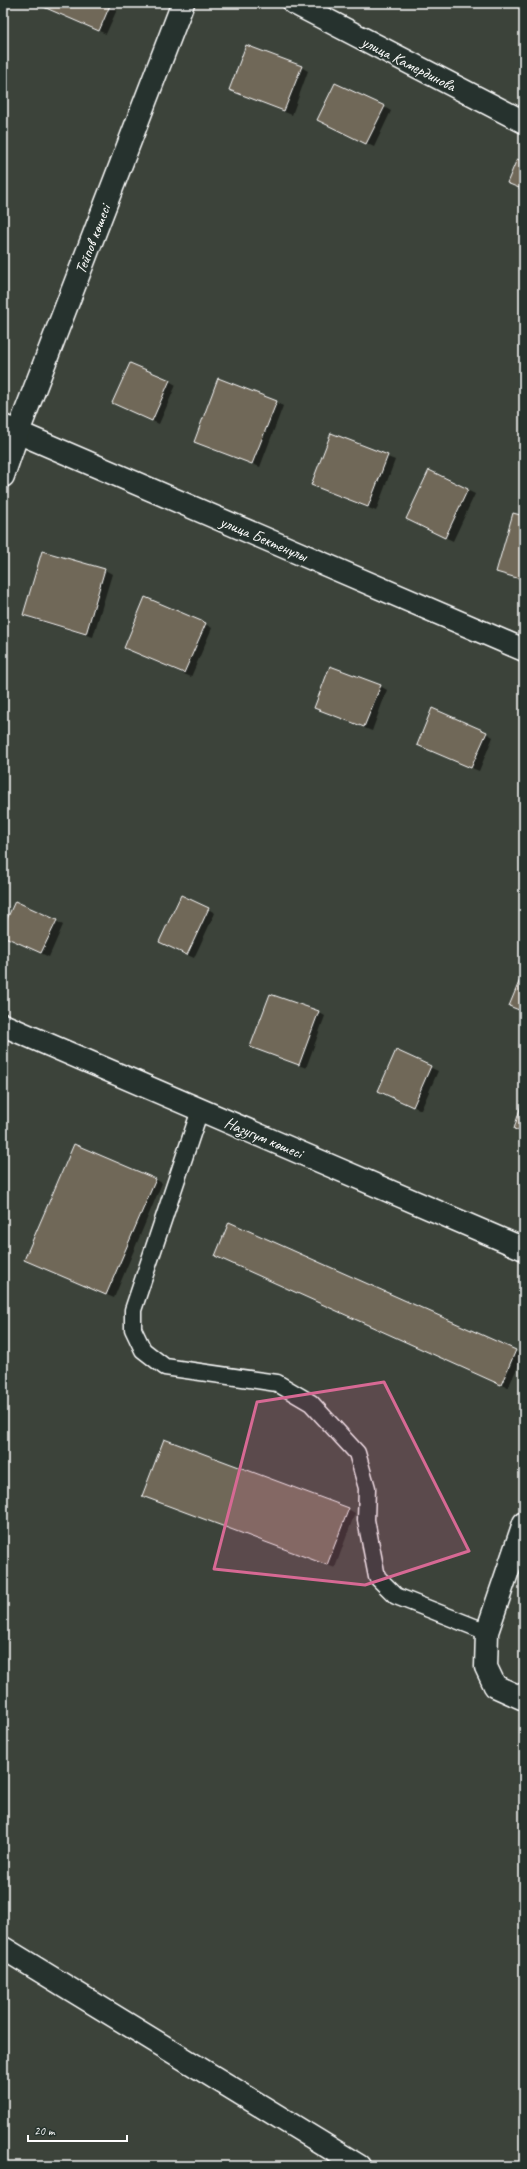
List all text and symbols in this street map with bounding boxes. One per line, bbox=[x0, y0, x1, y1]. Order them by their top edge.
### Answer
street label: улица Камердинова bbox=[357, 31, 460, 97]
street label: Тейпов көшесі bbox=[71, 200, 116, 277]
street label: улица Бектенулы bbox=[216, 511, 312, 567]
street label: Назугум көшесі bbox=[222, 1113, 307, 1164]
scale bar bbox=[28, 2117, 127, 2143]
text: 20 m bbox=[34, 2123, 56, 2139]

